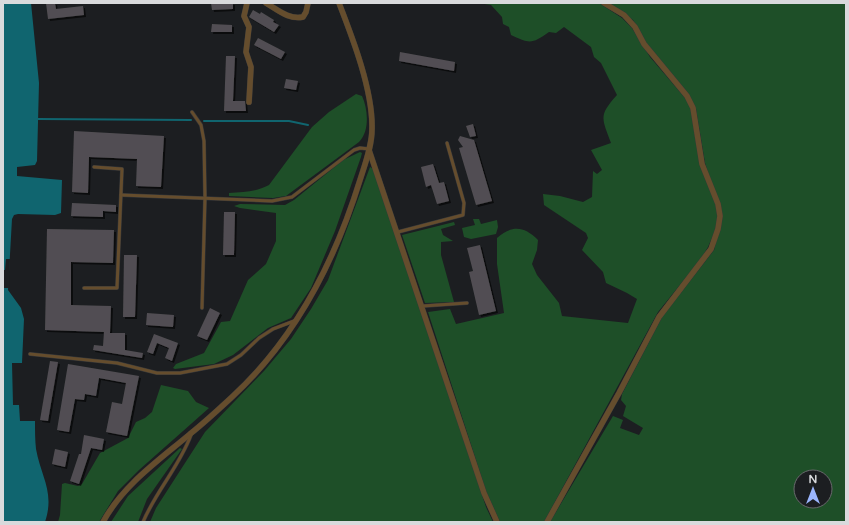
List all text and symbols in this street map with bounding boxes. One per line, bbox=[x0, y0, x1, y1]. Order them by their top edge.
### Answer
north arrow bbox=[793, 469, 833, 509]
text: N bbox=[809, 473, 817, 486]

